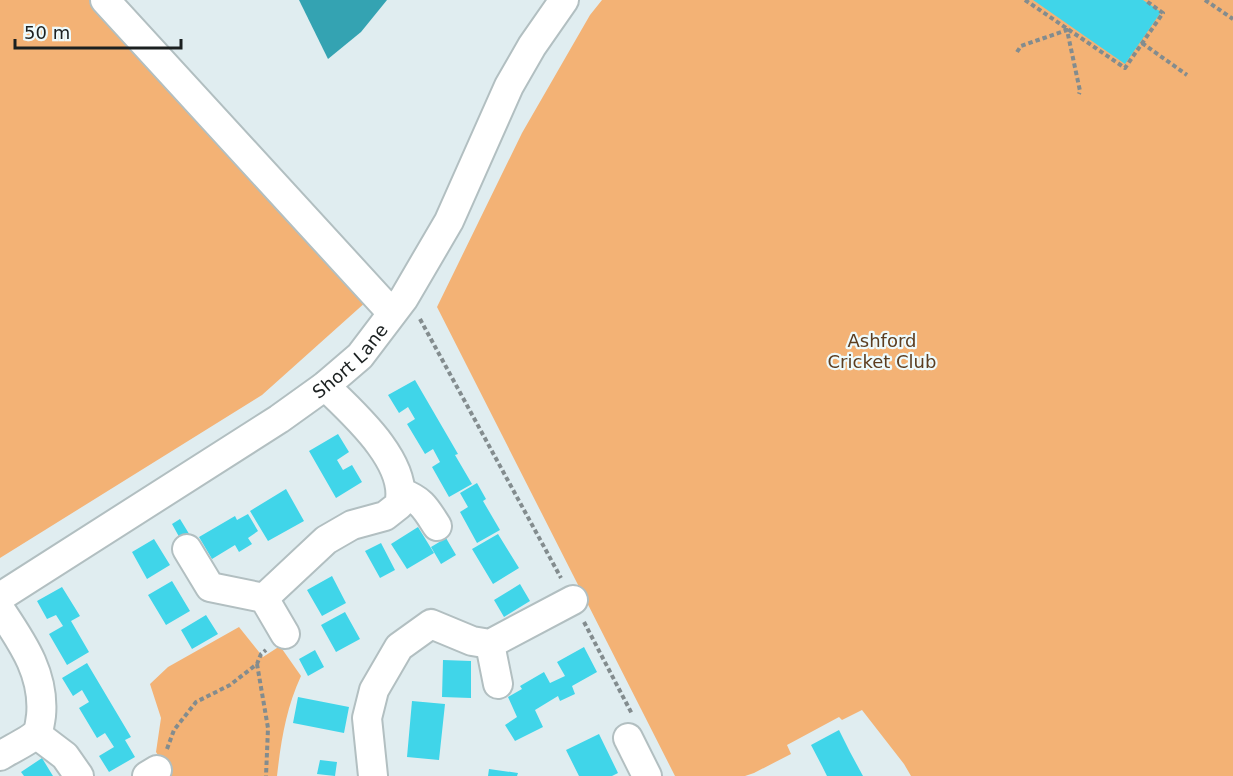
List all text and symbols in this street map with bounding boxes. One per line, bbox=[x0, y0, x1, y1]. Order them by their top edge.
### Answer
scale bar bbox=[15, 12, 182, 50]
text: 50 m bbox=[24, 22, 70, 43]
street label: Short Lane bbox=[308, 319, 391, 402]
park label: Ashford Cricket Club bbox=[828, 330, 936, 372]

